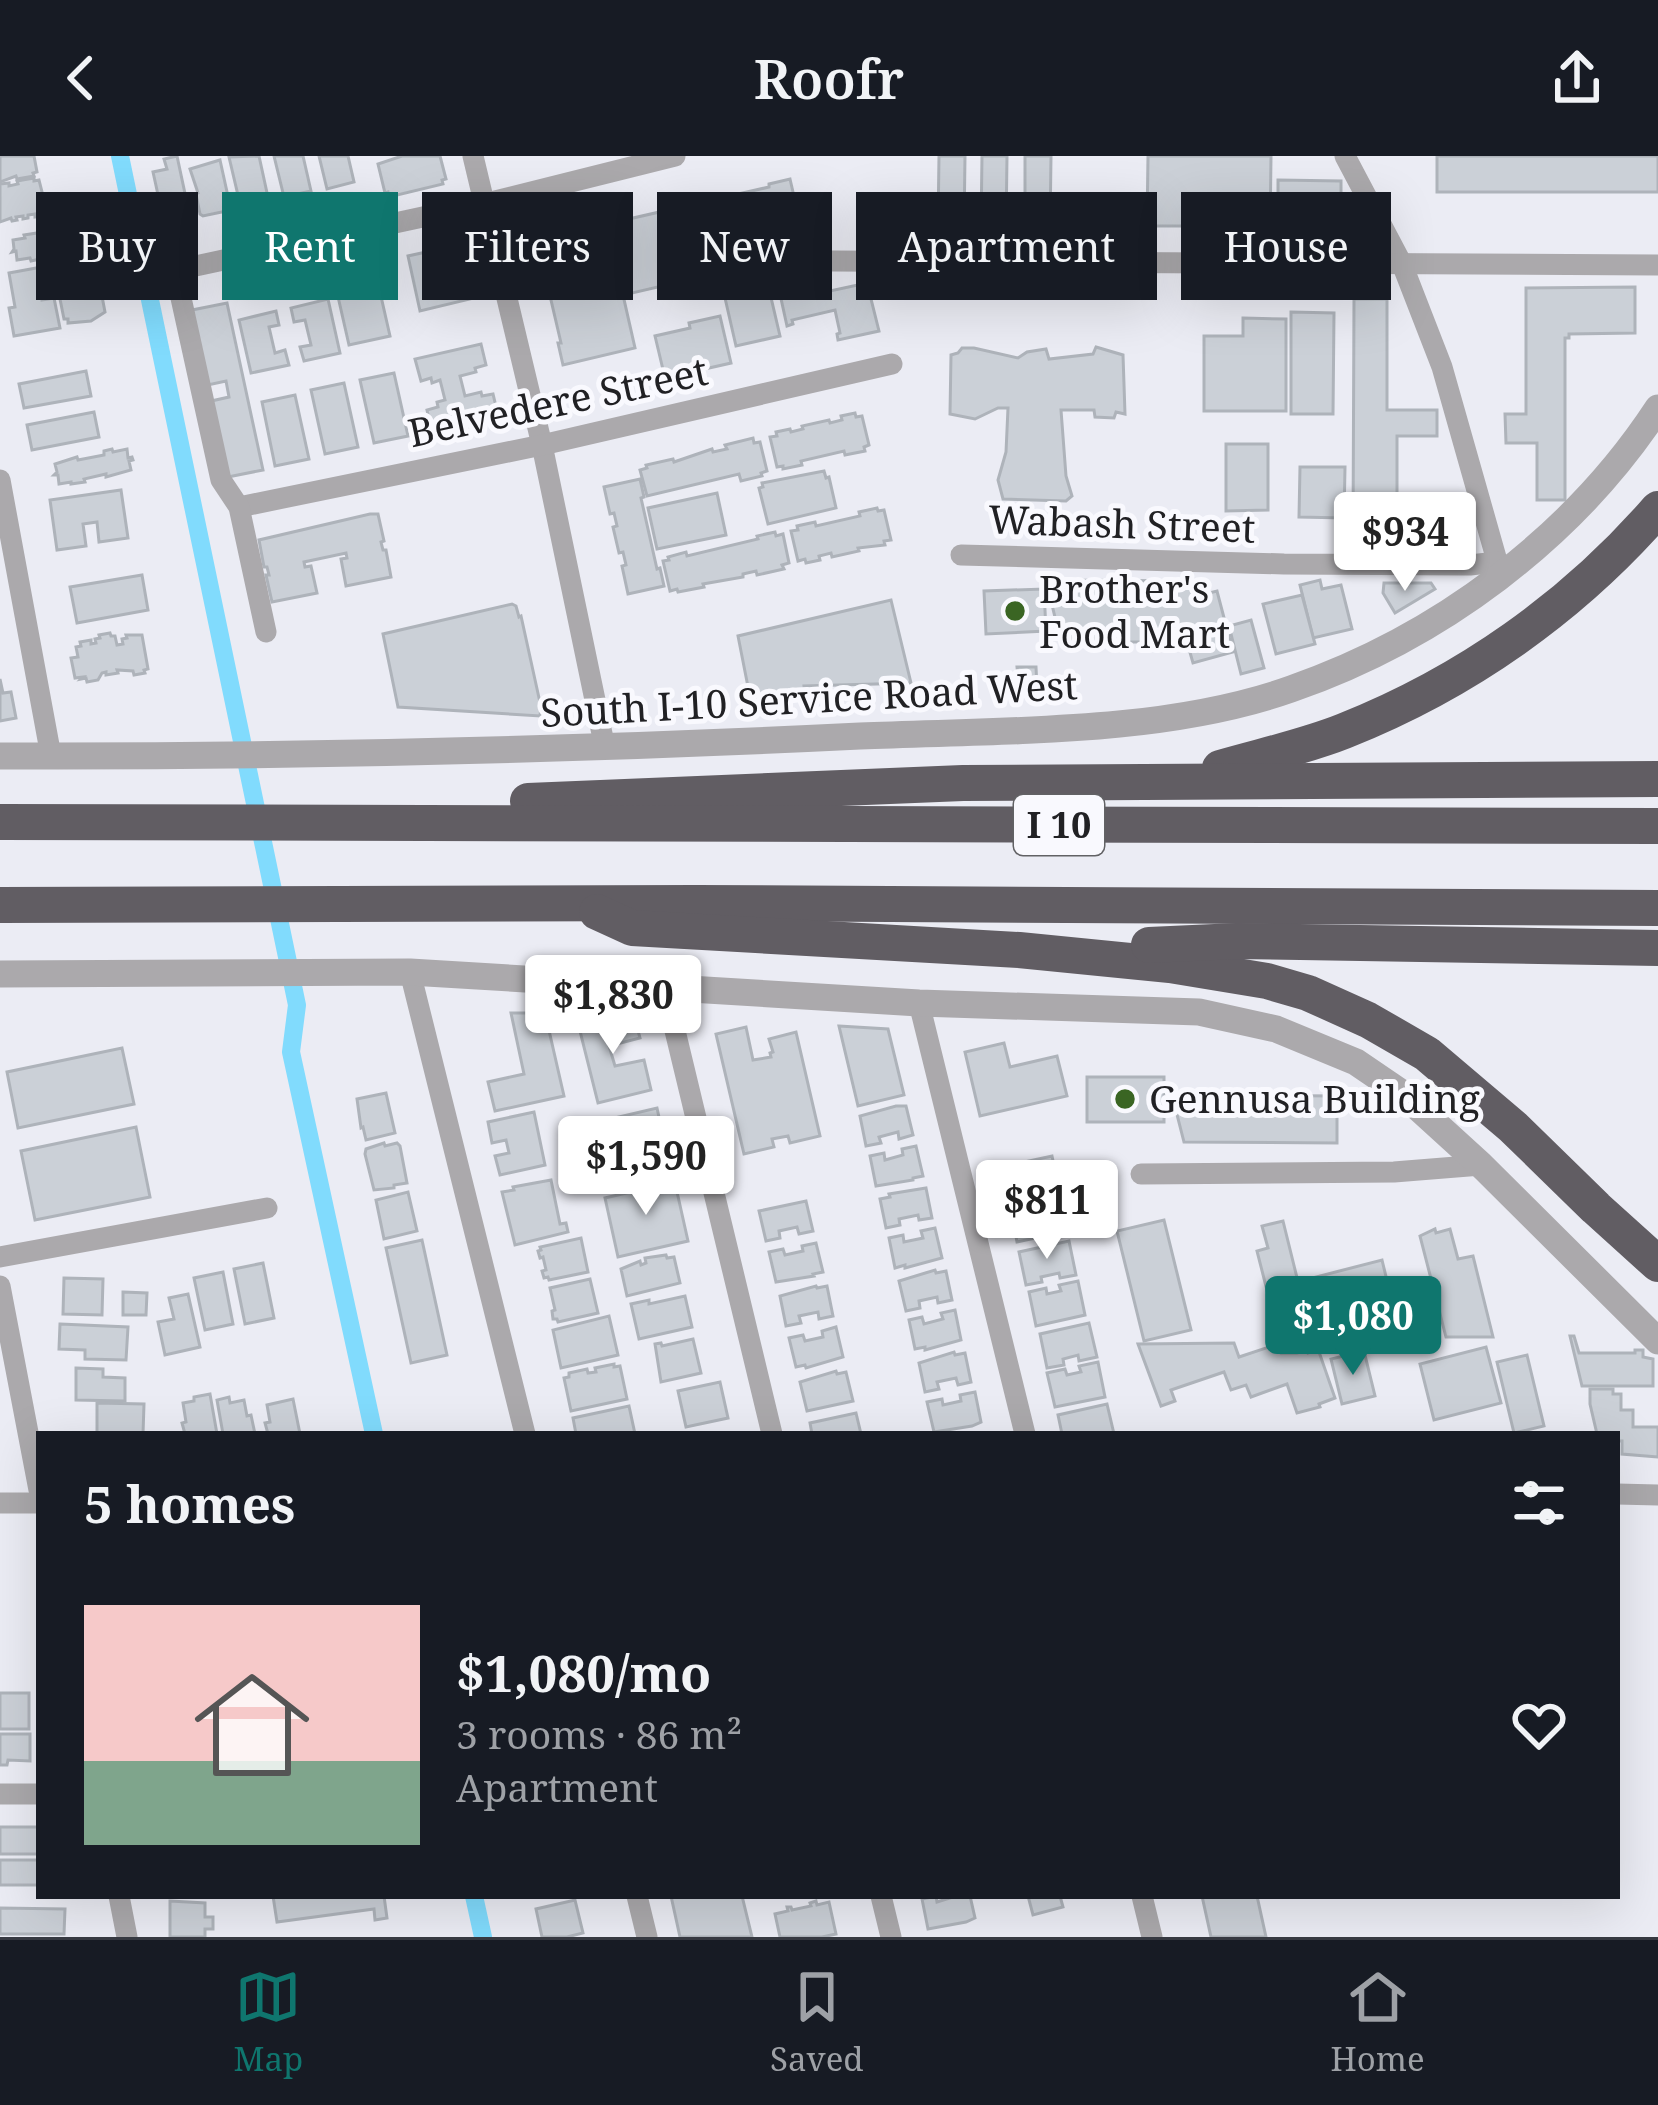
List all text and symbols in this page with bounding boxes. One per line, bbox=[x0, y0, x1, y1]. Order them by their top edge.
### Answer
text: Roofr bbox=[754, 41, 904, 115]
icon: back bbox=[48, 45, 114, 111]
icon: share bbox=[1544, 45, 1610, 111]
chip: Buy bbox=[36, 192, 198, 300]
chip: Rent bbox=[222, 192, 398, 300]
chip: Filters bbox=[422, 192, 633, 300]
chip: New bbox=[657, 192, 832, 300]
chip: Apartment bbox=[856, 192, 1157, 300]
chip: House bbox=[1181, 192, 1391, 300]
street label: Belvedere Street bbox=[403, 343, 712, 458]
street label: Wabash Street bbox=[988, 491, 1257, 554]
pin: $934 bbox=[1334, 492, 1476, 594]
text: $934 bbox=[1361, 504, 1449, 557]
place label: Brother's Food Mart bbox=[1039, 561, 1230, 659]
marker: Brother's Food Mart bbox=[1002, 598, 1028, 624]
street label: South I-10 Service Road West bbox=[539, 657, 1079, 738]
road number: I 10 bbox=[1014, 795, 1104, 855]
pin: $1,830 bbox=[515, 955, 711, 1057]
text: $1,830 bbox=[552, 967, 674, 1020]
place label: Gennusa Building bbox=[1149, 1071, 1480, 1124]
marker: Gennusa Building bbox=[1112, 1086, 1138, 1112]
pin: $1,590 bbox=[548, 1116, 744, 1218]
text: $1,590 bbox=[585, 1128, 707, 1181]
pin: $811 bbox=[976, 1160, 1118, 1262]
text: $811 bbox=[1003, 1172, 1091, 1225]
pin: $1,080 bbox=[1255, 1276, 1451, 1378]
text: $1,080 bbox=[1292, 1288, 1414, 1341]
text: 5 homes bbox=[84, 1468, 295, 1538]
icon: filters bbox=[1506, 1470, 1572, 1536]
text: $1,080/mo bbox=[456, 1637, 711, 1707]
icon: home bbox=[180, 1653, 324, 1797]
icon: heart bbox=[1506, 1692, 1572, 1758]
text: 3 rooms · 86 m² bbox=[456, 1707, 742, 1760]
text: Apartment bbox=[456, 1760, 658, 1813]
tab: Map bbox=[233, 1964, 303, 2081]
tab: Saved bbox=[770, 1964, 864, 2081]
tab: Home bbox=[1331, 1964, 1425, 2081]

